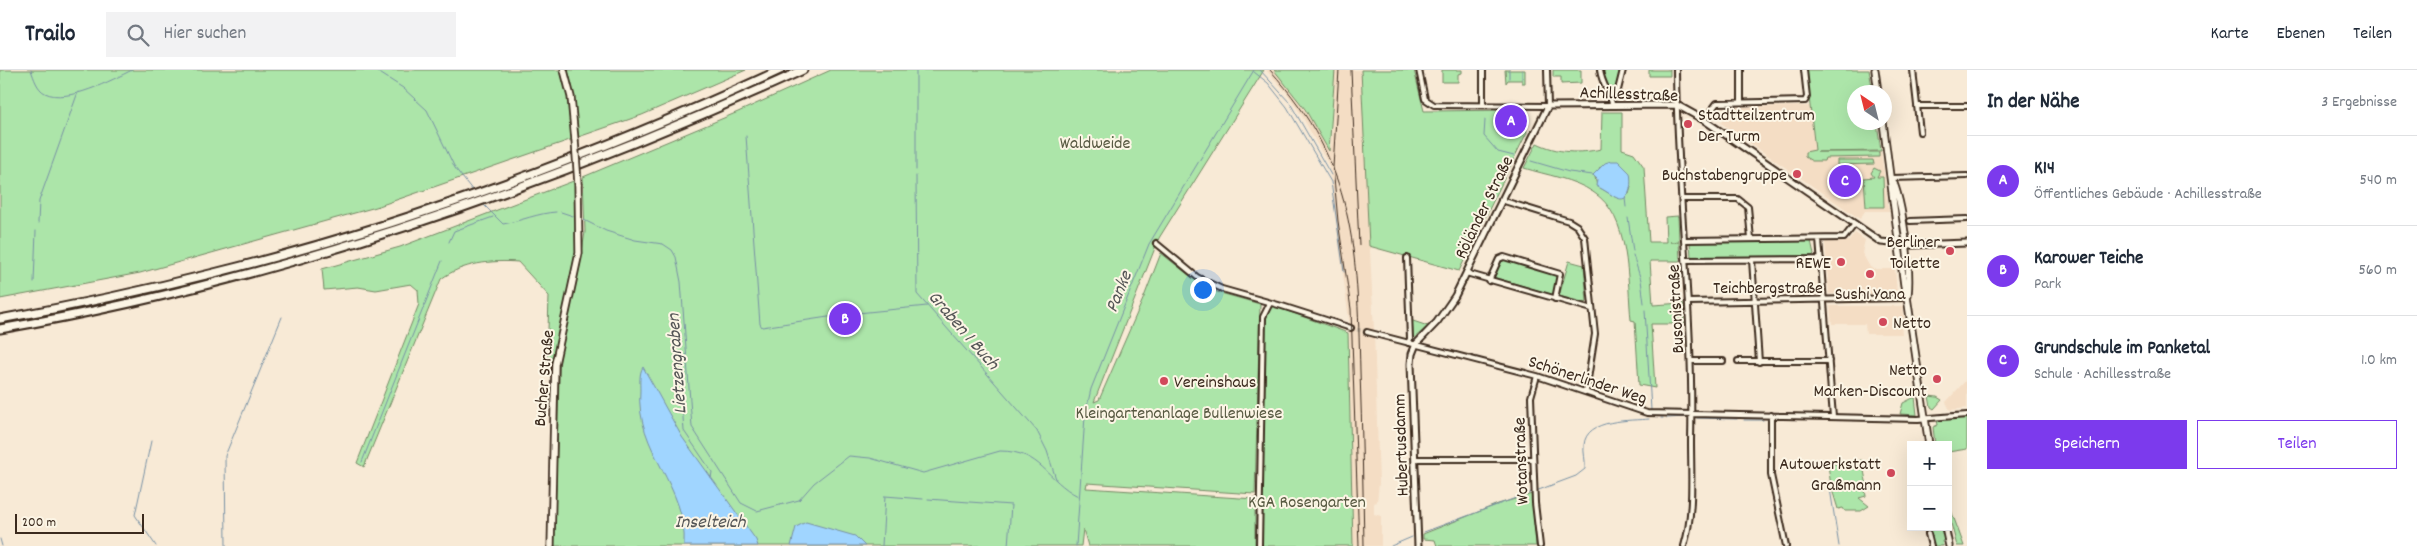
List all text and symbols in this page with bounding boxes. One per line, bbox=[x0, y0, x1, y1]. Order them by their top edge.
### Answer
search box bbox=[106, 12, 456, 57]
text: Trailo bbox=[25, 18, 76, 52]
icon: search bbox=[124, 21, 152, 49]
text: Hier suchen bbox=[164, 21, 246, 48]
text: Karte bbox=[2211, 22, 2249, 47]
text: Ebenen bbox=[2277, 22, 2325, 47]
text: Teilen bbox=[2353, 22, 2392, 47]
street label: Achillesstraße bbox=[1579, 81, 1679, 110]
north arrow bbox=[1847, 85, 1892, 130]
text: In der Nähe bbox=[1987, 88, 2079, 118]
text: 3 Ergebnisse bbox=[2321, 91, 2397, 114]
pin: A bbox=[1495, 102, 1527, 140]
place label: Stadtteilzentrum Der Turm bbox=[1698, 104, 1815, 150]
marker: Stadtteilzentrum Der Turm bbox=[1682, 118, 1694, 130]
park label: Waldweide bbox=[1060, 132, 1130, 157]
street label: Röländer Straße bbox=[1450, 152, 1521, 264]
text: K14 bbox=[2034, 156, 2055, 183]
pin: C bbox=[1829, 162, 1861, 200]
place label: Buchstabengruppe bbox=[1662, 164, 1787, 189]
marker: Buchstabengruppe bbox=[1791, 168, 1803, 180]
text: A bbox=[1999, 169, 2007, 192]
text: 540 m bbox=[2360, 169, 2397, 192]
text: Öffentliches Gebäude · Achillesstraße bbox=[2034, 183, 2262, 206]
place label: Berliner Toilette bbox=[1886, 231, 1940, 277]
marker: Berliner Toilette bbox=[1944, 245, 1956, 257]
text: Karower Teiche bbox=[2034, 246, 2143, 273]
place label: REWE bbox=[1796, 252, 1831, 277]
marker: REWE bbox=[1835, 256, 1847, 268]
text: B bbox=[1999, 259, 2007, 282]
text: 560 m bbox=[2358, 259, 2397, 282]
street label: Busonistraße bbox=[1663, 264, 1692, 354]
water label: Panke bbox=[1100, 266, 1141, 317]
marker: Sushi Yana bbox=[1864, 268, 1876, 280]
text: Park bbox=[2034, 273, 2061, 296]
your location bbox=[1190, 277, 1216, 303]
street label: Teichbergstraße bbox=[1713, 277, 1823, 302]
place label: Sushi Yana bbox=[1835, 283, 1906, 308]
water label: Graben 1 Buch bbox=[920, 286, 1005, 378]
pin: B bbox=[829, 300, 861, 338]
water label: Lietzengraben bbox=[661, 311, 695, 415]
place label: Netto bbox=[1893, 312, 1931, 337]
marker: Netto bbox=[1877, 316, 1889, 328]
street label: Bucher Straße bbox=[529, 329, 562, 427]
text: Grundschule im Panketal bbox=[2034, 336, 2210, 363]
text: C bbox=[1999, 349, 2007, 372]
text: 1.0 km bbox=[2361, 349, 2397, 372]
street label: Schönerlinder Weg bbox=[1525, 350, 1650, 412]
place label: Netto Marken-Discount bbox=[1813, 359, 1927, 405]
text: Schule · Achillesstraße bbox=[2034, 363, 2171, 386]
place label: Vereinshaus bbox=[1174, 371, 1256, 396]
marker: Netto Marken-Discount bbox=[1931, 373, 1943, 385]
marker: Vereinshaus bbox=[1158, 375, 1170, 387]
street label: Hubertusdamm bbox=[1388, 393, 1417, 497]
park label: Kleingartenanlage Bullenwiese bbox=[1076, 402, 1282, 427]
street label: Wotanstraße bbox=[1508, 417, 1537, 505]
button: Speichern bbox=[1987, 420, 2187, 469]
button: Teilen bbox=[2197, 420, 2397, 469]
map controls bbox=[1907, 441, 1952, 531]
button: + bbox=[1907, 441, 1952, 486]
place label: Autowerkstatt Graßmann bbox=[1779, 453, 1881, 499]
marker: Autowerkstatt Graßmann bbox=[1885, 467, 1897, 479]
button: − bbox=[1907, 486, 1952, 531]
park label: KGA Rosengarten bbox=[1248, 491, 1366, 516]
water label: Inselteich bbox=[675, 510, 747, 537]
scale bar bbox=[15, 511, 144, 534]
text: 200 m bbox=[22, 513, 56, 533]

